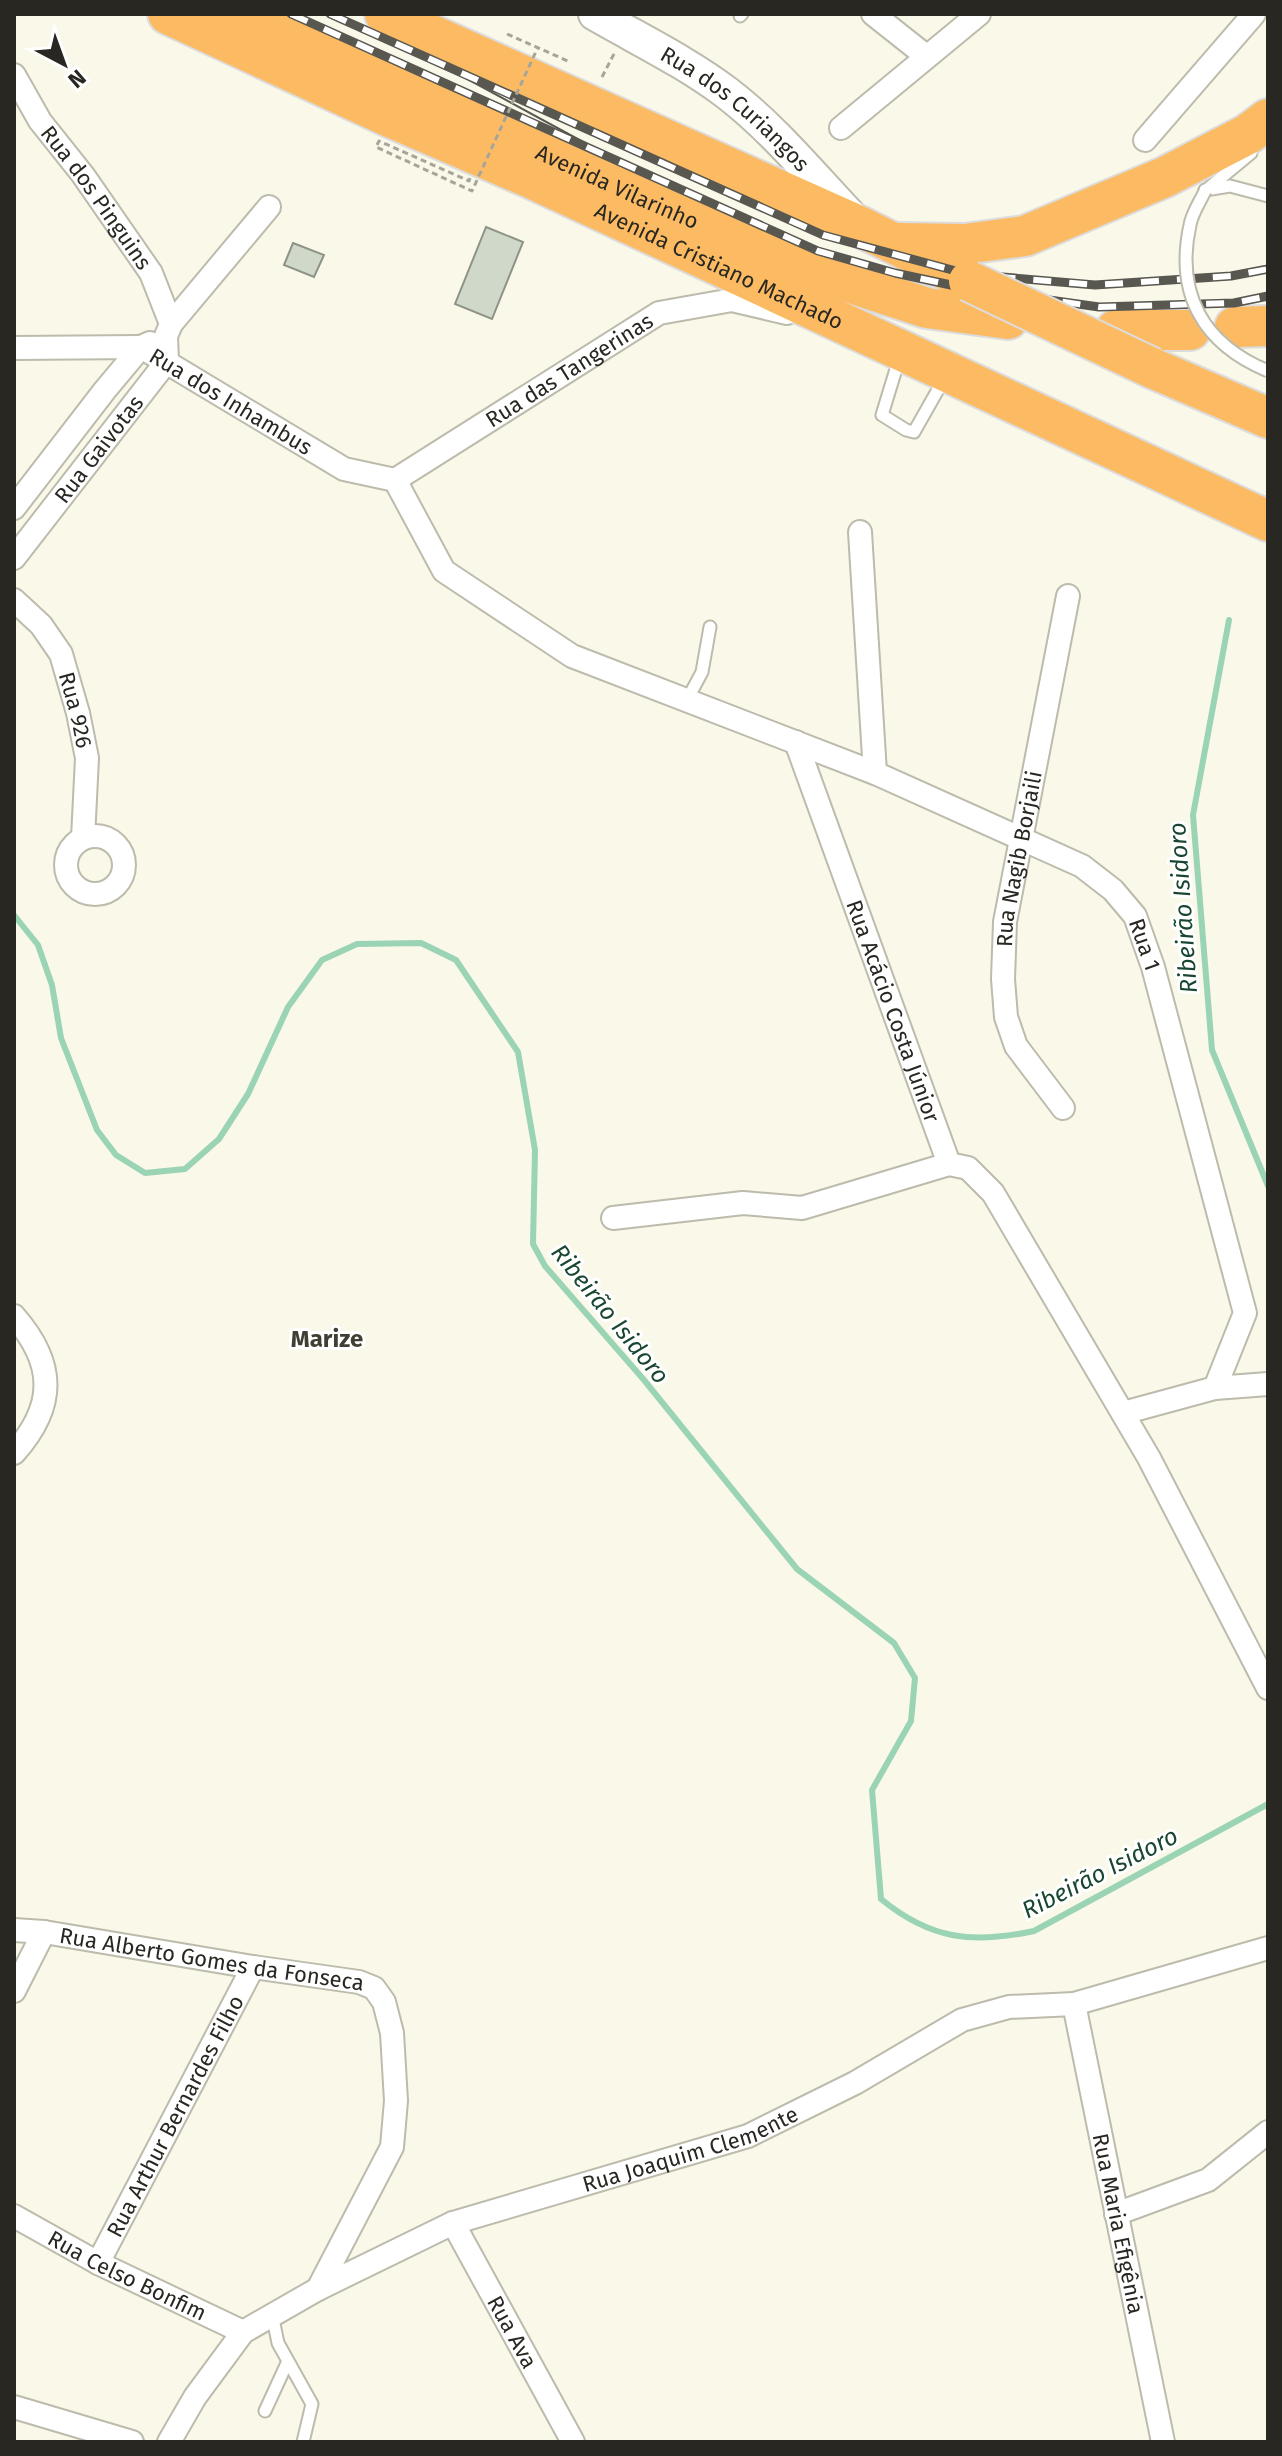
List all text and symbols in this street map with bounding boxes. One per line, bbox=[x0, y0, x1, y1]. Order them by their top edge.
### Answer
north arrow bbox=[24, 24, 104, 104]
street label: Rua dos Curiangos bbox=[656, 40, 815, 177]
text: N bbox=[62, 64, 91, 94]
street label: Rua dos Pinguins bbox=[35, 120, 158, 275]
street label: Avenida Vilarinho bbox=[532, 138, 703, 235]
street label: Avenida Cristiano Machado bbox=[591, 196, 848, 335]
street label: Rua das Tangerinas bbox=[480, 307, 658, 433]
street label: Rua dos Inhambus bbox=[145, 342, 317, 460]
street label: Rua Gaivotas bbox=[48, 390, 149, 508]
street label: Rua 926 bbox=[53, 669, 98, 750]
street label: Rua Nagib Borjaili bbox=[991, 768, 1047, 948]
water label: Ribeirão Isidoro bbox=[1163, 822, 1203, 994]
street label: Rua Acácio Costa Júnior bbox=[841, 896, 946, 1126]
street label: Rua 1 bbox=[1123, 915, 1167, 974]
water label: Ribeirão Isidoro bbox=[545, 1239, 675, 1389]
district label: Marize bbox=[291, 1325, 363, 1353]
water label: Ribeirão Isidoro bbox=[1017, 1822, 1183, 1924]
street label: Rua Alberto Gomes da Fonseca bbox=[58, 1921, 366, 1996]
street label: Rua Arthur Bernardes Filho bbox=[101, 1990, 249, 2242]
street label: Rua Joaquim Clemente bbox=[579, 2100, 802, 2198]
street label: Rua Maria Efigênia bbox=[1087, 2131, 1150, 2316]
street label: Rua Celso Bonfim bbox=[43, 2224, 211, 2326]
street label: Rua Ava bbox=[482, 2291, 543, 2373]

